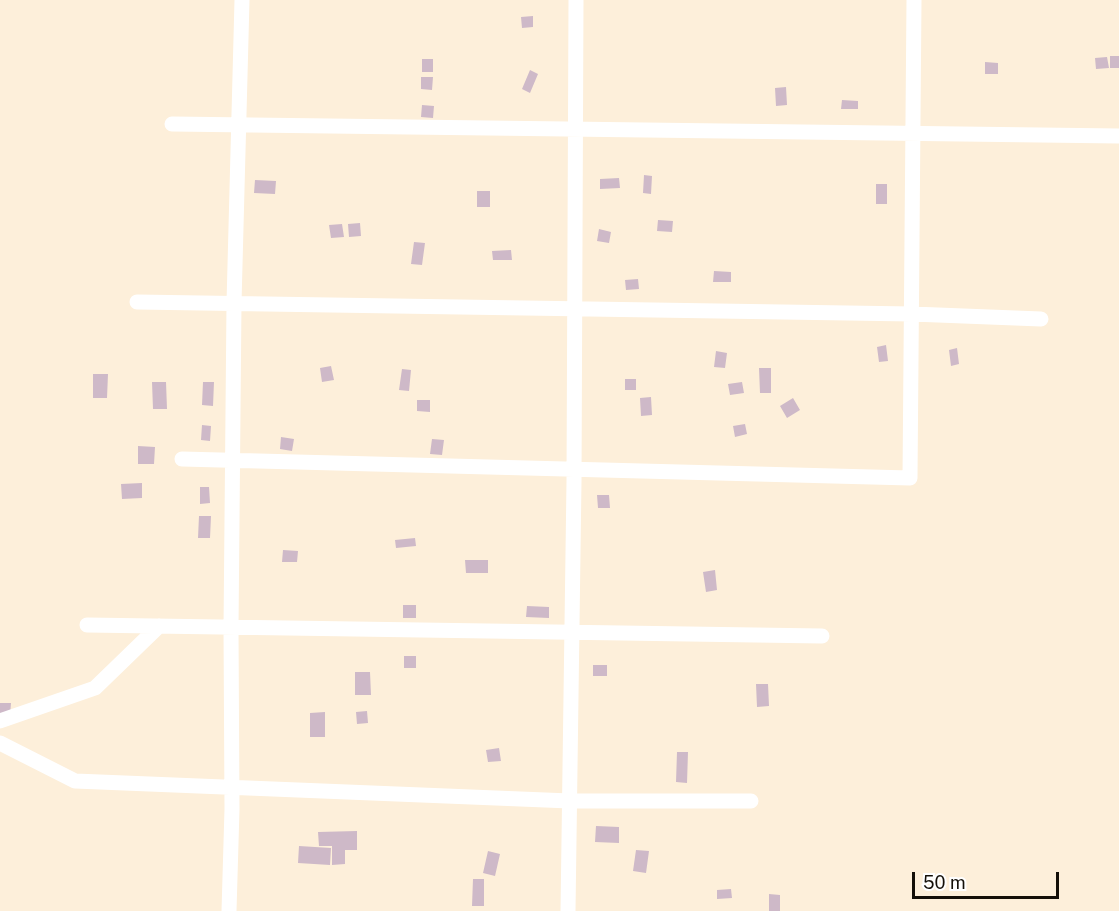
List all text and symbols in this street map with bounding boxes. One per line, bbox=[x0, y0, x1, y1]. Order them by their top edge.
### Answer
scale bar bbox=[915, 860, 1062, 898]
text: 50 m bbox=[923, 872, 966, 893]

